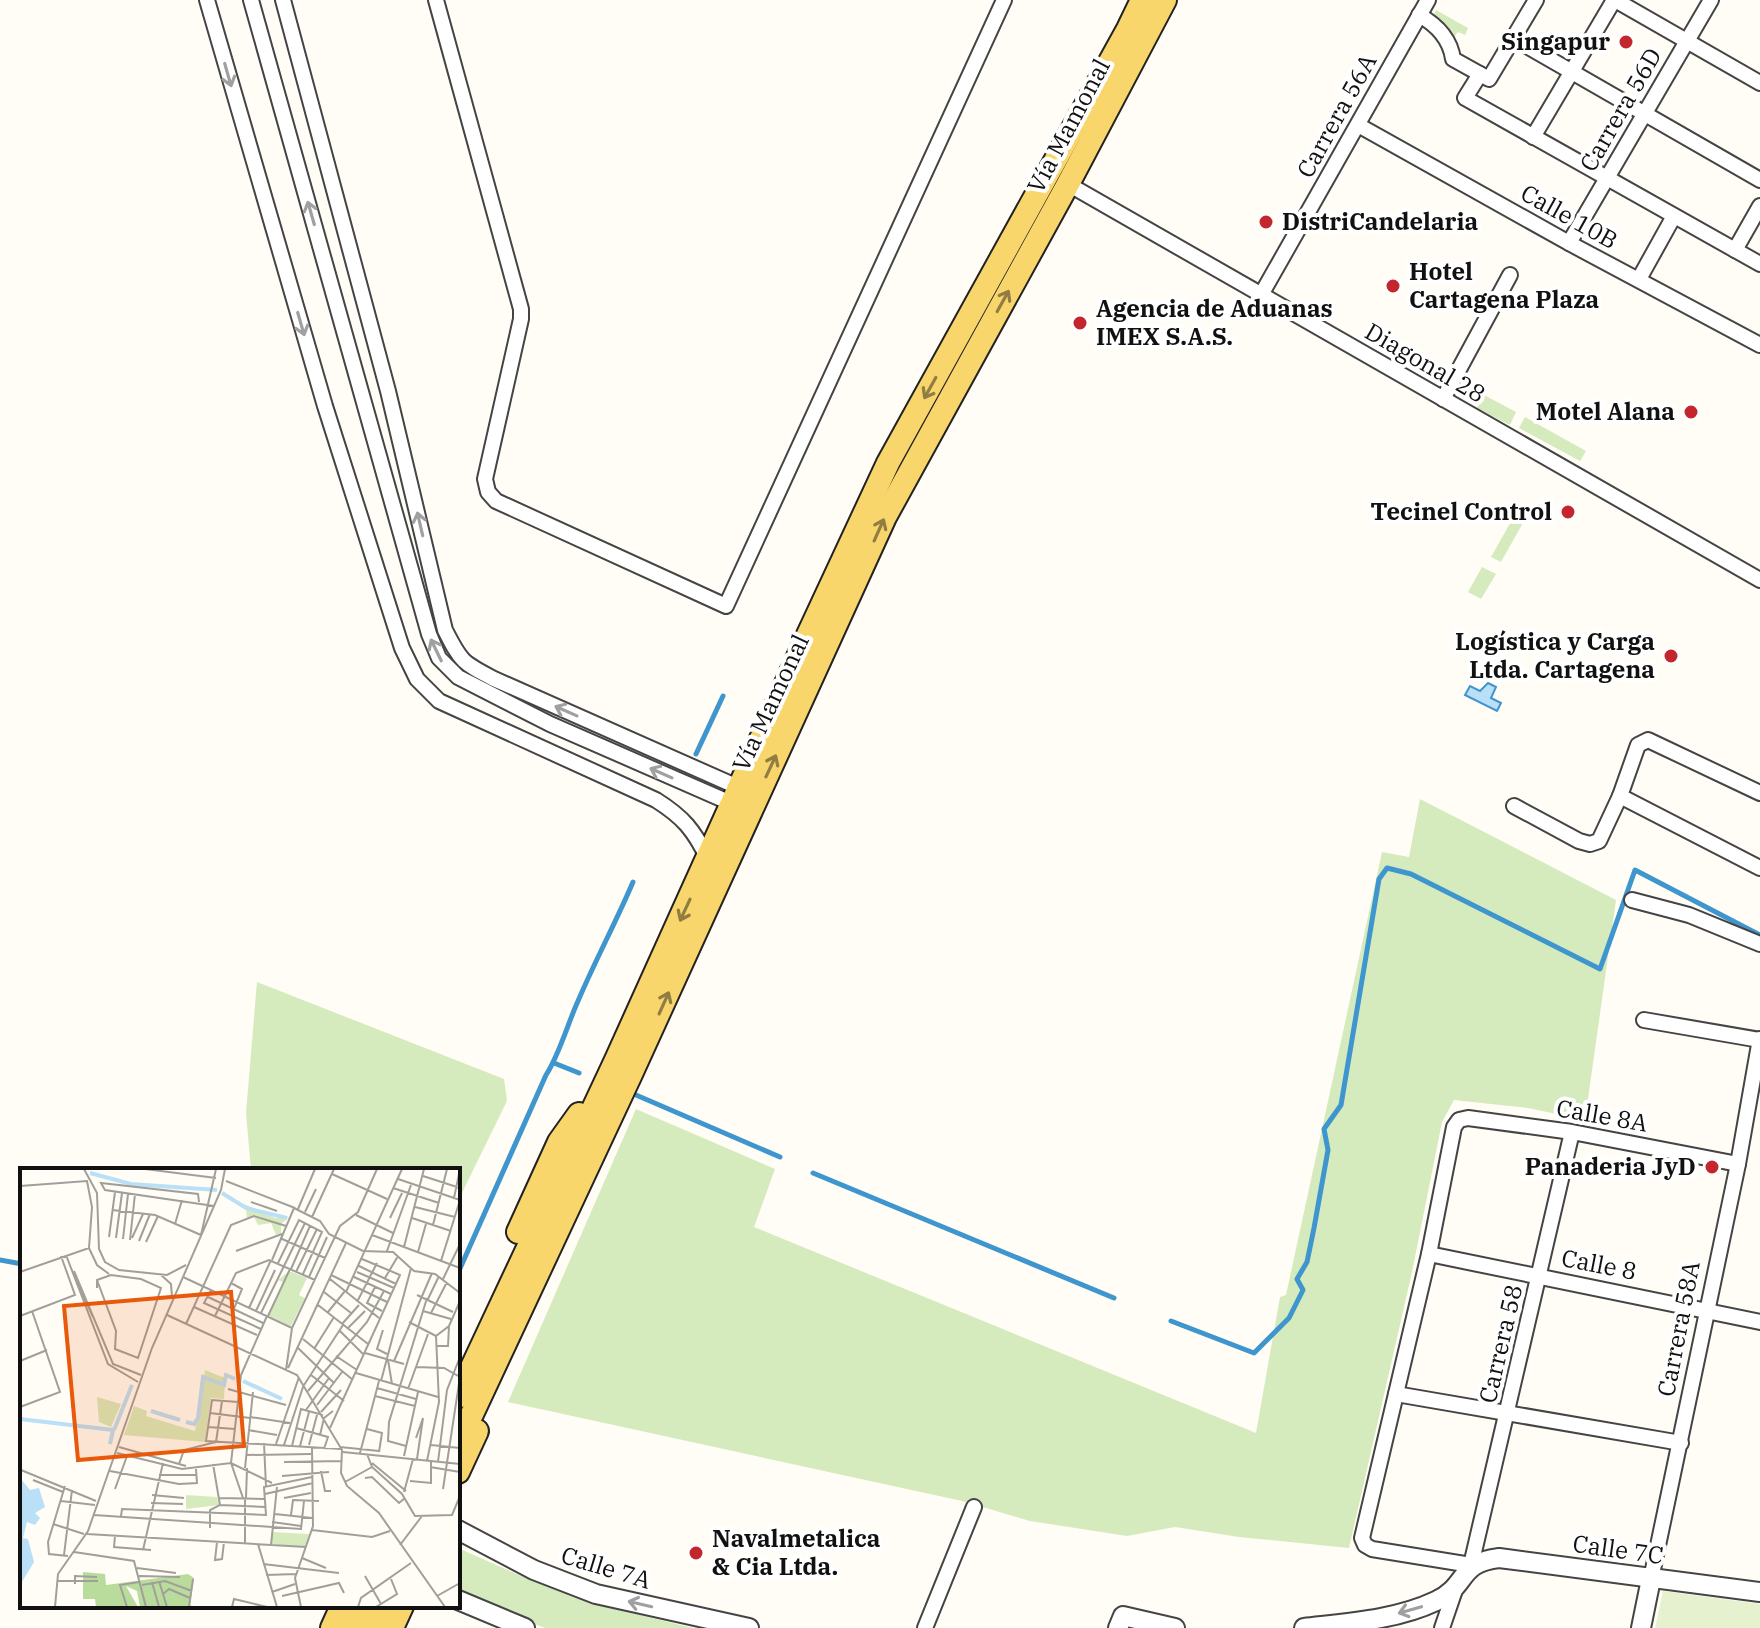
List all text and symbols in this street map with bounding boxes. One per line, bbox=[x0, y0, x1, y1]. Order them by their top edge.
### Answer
place label: Singapur bbox=[1501, 25, 1610, 57]
marker: Singapur bbox=[1617, 33, 1635, 51]
street label: Carrera 56D bbox=[1572, 42, 1668, 177]
street label: Carrera 56A bbox=[1289, 47, 1384, 183]
street label: Vía Mamonal bbox=[1019, 53, 1117, 198]
one-way arrow bbox=[222, 61, 237, 87]
street label: Calle 10B bbox=[1515, 176, 1624, 256]
one-way arrow bbox=[303, 201, 318, 227]
place label: DistriCandelaria bbox=[1282, 205, 1478, 237]
marker: DistriCandelaria bbox=[1257, 213, 1275, 231]
place label: Hotel Cartagena Plaza bbox=[1409, 255, 1600, 315]
marker: Hotel Cartagena Plaza bbox=[1384, 277, 1402, 295]
one-way arrow bbox=[996, 290, 1011, 314]
place label: Agencia de Aduanas IMEX S.A.S. bbox=[1096, 292, 1333, 352]
one-way arrow bbox=[294, 311, 309, 337]
marker: Agencia de Aduanas IMEX S.A.S. bbox=[1071, 314, 1089, 332]
street label: Diagonal 28 bbox=[1359, 315, 1492, 409]
one-way arrow bbox=[922, 376, 938, 399]
place label: Motel Alana bbox=[1536, 395, 1675, 427]
marker: Motel Alana bbox=[1682, 403, 1700, 421]
place label: Tecinel Control bbox=[1371, 495, 1552, 527]
marker: Tecinel Control bbox=[1559, 503, 1577, 521]
one-way arrow bbox=[411, 512, 426, 538]
one-way arrow bbox=[872, 518, 887, 542]
place label: Logística y Carga Ltda. Cartagena bbox=[1455, 625, 1655, 685]
street label: Vía Mamonal bbox=[724, 629, 816, 776]
one-way arrow bbox=[428, 639, 444, 662]
marker: Logística y Carga Ltda. Cartagena bbox=[1662, 647, 1680, 665]
one-way arrow bbox=[554, 703, 578, 718]
one-way arrow bbox=[764, 755, 779, 779]
one-way arrow bbox=[649, 764, 674, 779]
one-way arrow bbox=[677, 898, 692, 922]
one-way arrow bbox=[657, 991, 672, 1016]
street label: Calle 8A bbox=[1554, 1091, 1651, 1139]
place label: Panaderia JyD bbox=[1525, 1150, 1696, 1182]
marker: Panaderia JyD bbox=[1703, 1158, 1721, 1176]
inset map bbox=[20, 1168, 460, 1608]
street label: Calle 8 bbox=[1559, 1241, 1639, 1287]
street label: Carrera 58A bbox=[1649, 1258, 1707, 1399]
street label: Carrera 58 bbox=[1471, 1281, 1529, 1406]
place label: Navalmetalica & Cia Ltda. bbox=[712, 1522, 881, 1582]
street label: Calle 7C bbox=[1571, 1527, 1666, 1571]
street label: Calle 7A bbox=[558, 1538, 656, 1596]
marker: Navalmetalica & Cia Ltda. bbox=[687, 1544, 705, 1562]
one-way arrow bbox=[627, 1596, 653, 1611]
one-way arrow bbox=[1398, 1603, 1424, 1618]

